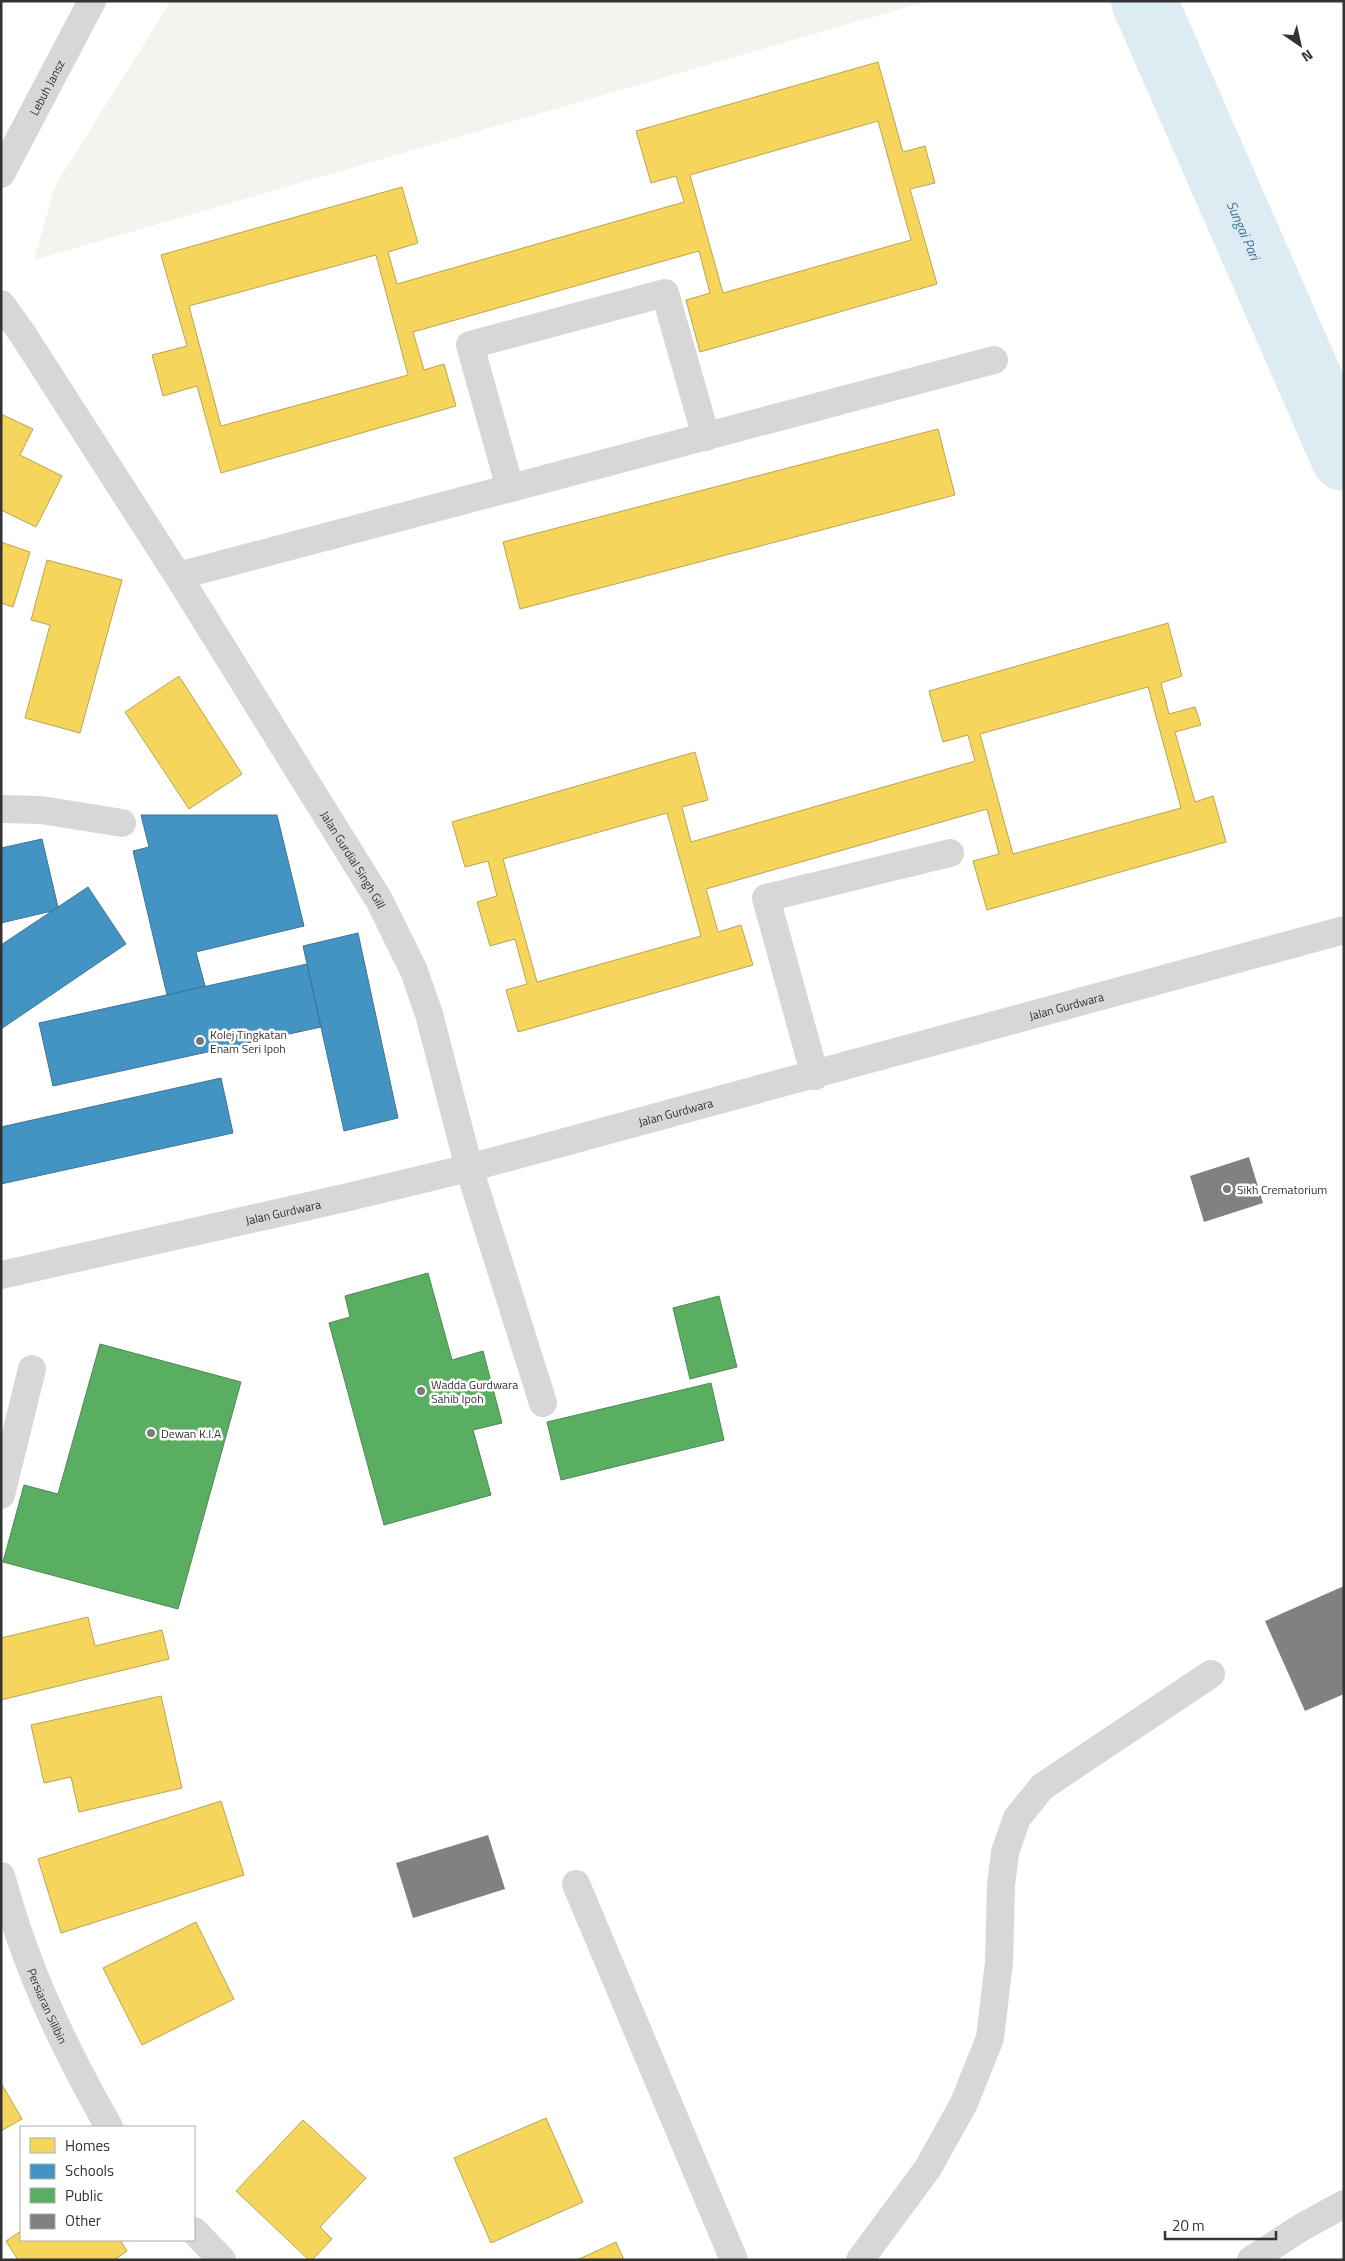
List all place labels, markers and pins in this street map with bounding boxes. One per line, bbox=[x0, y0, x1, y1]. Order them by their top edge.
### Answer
place label: Kolej Tingkatan Enam Seri Ipoh bbox=[210, 1025, 287, 1058]
marker: Kolej Tingkatan Enam Seri Ipoh bbox=[194, 1035, 206, 1047]
place label: Sikh Crematorium bbox=[1237, 1180, 1327, 1199]
marker: Sikh Crematorium bbox=[1221, 1183, 1233, 1195]
place label: Wadda Gurdwara Sahib Ipoh bbox=[431, 1375, 518, 1408]
marker: Wadda Gurdwara Sahib Ipoh bbox=[415, 1385, 427, 1397]
place label: Dewan K.I.A bbox=[161, 1424, 221, 1443]
marker: Dewan K.I.A bbox=[145, 1427, 157, 1439]

